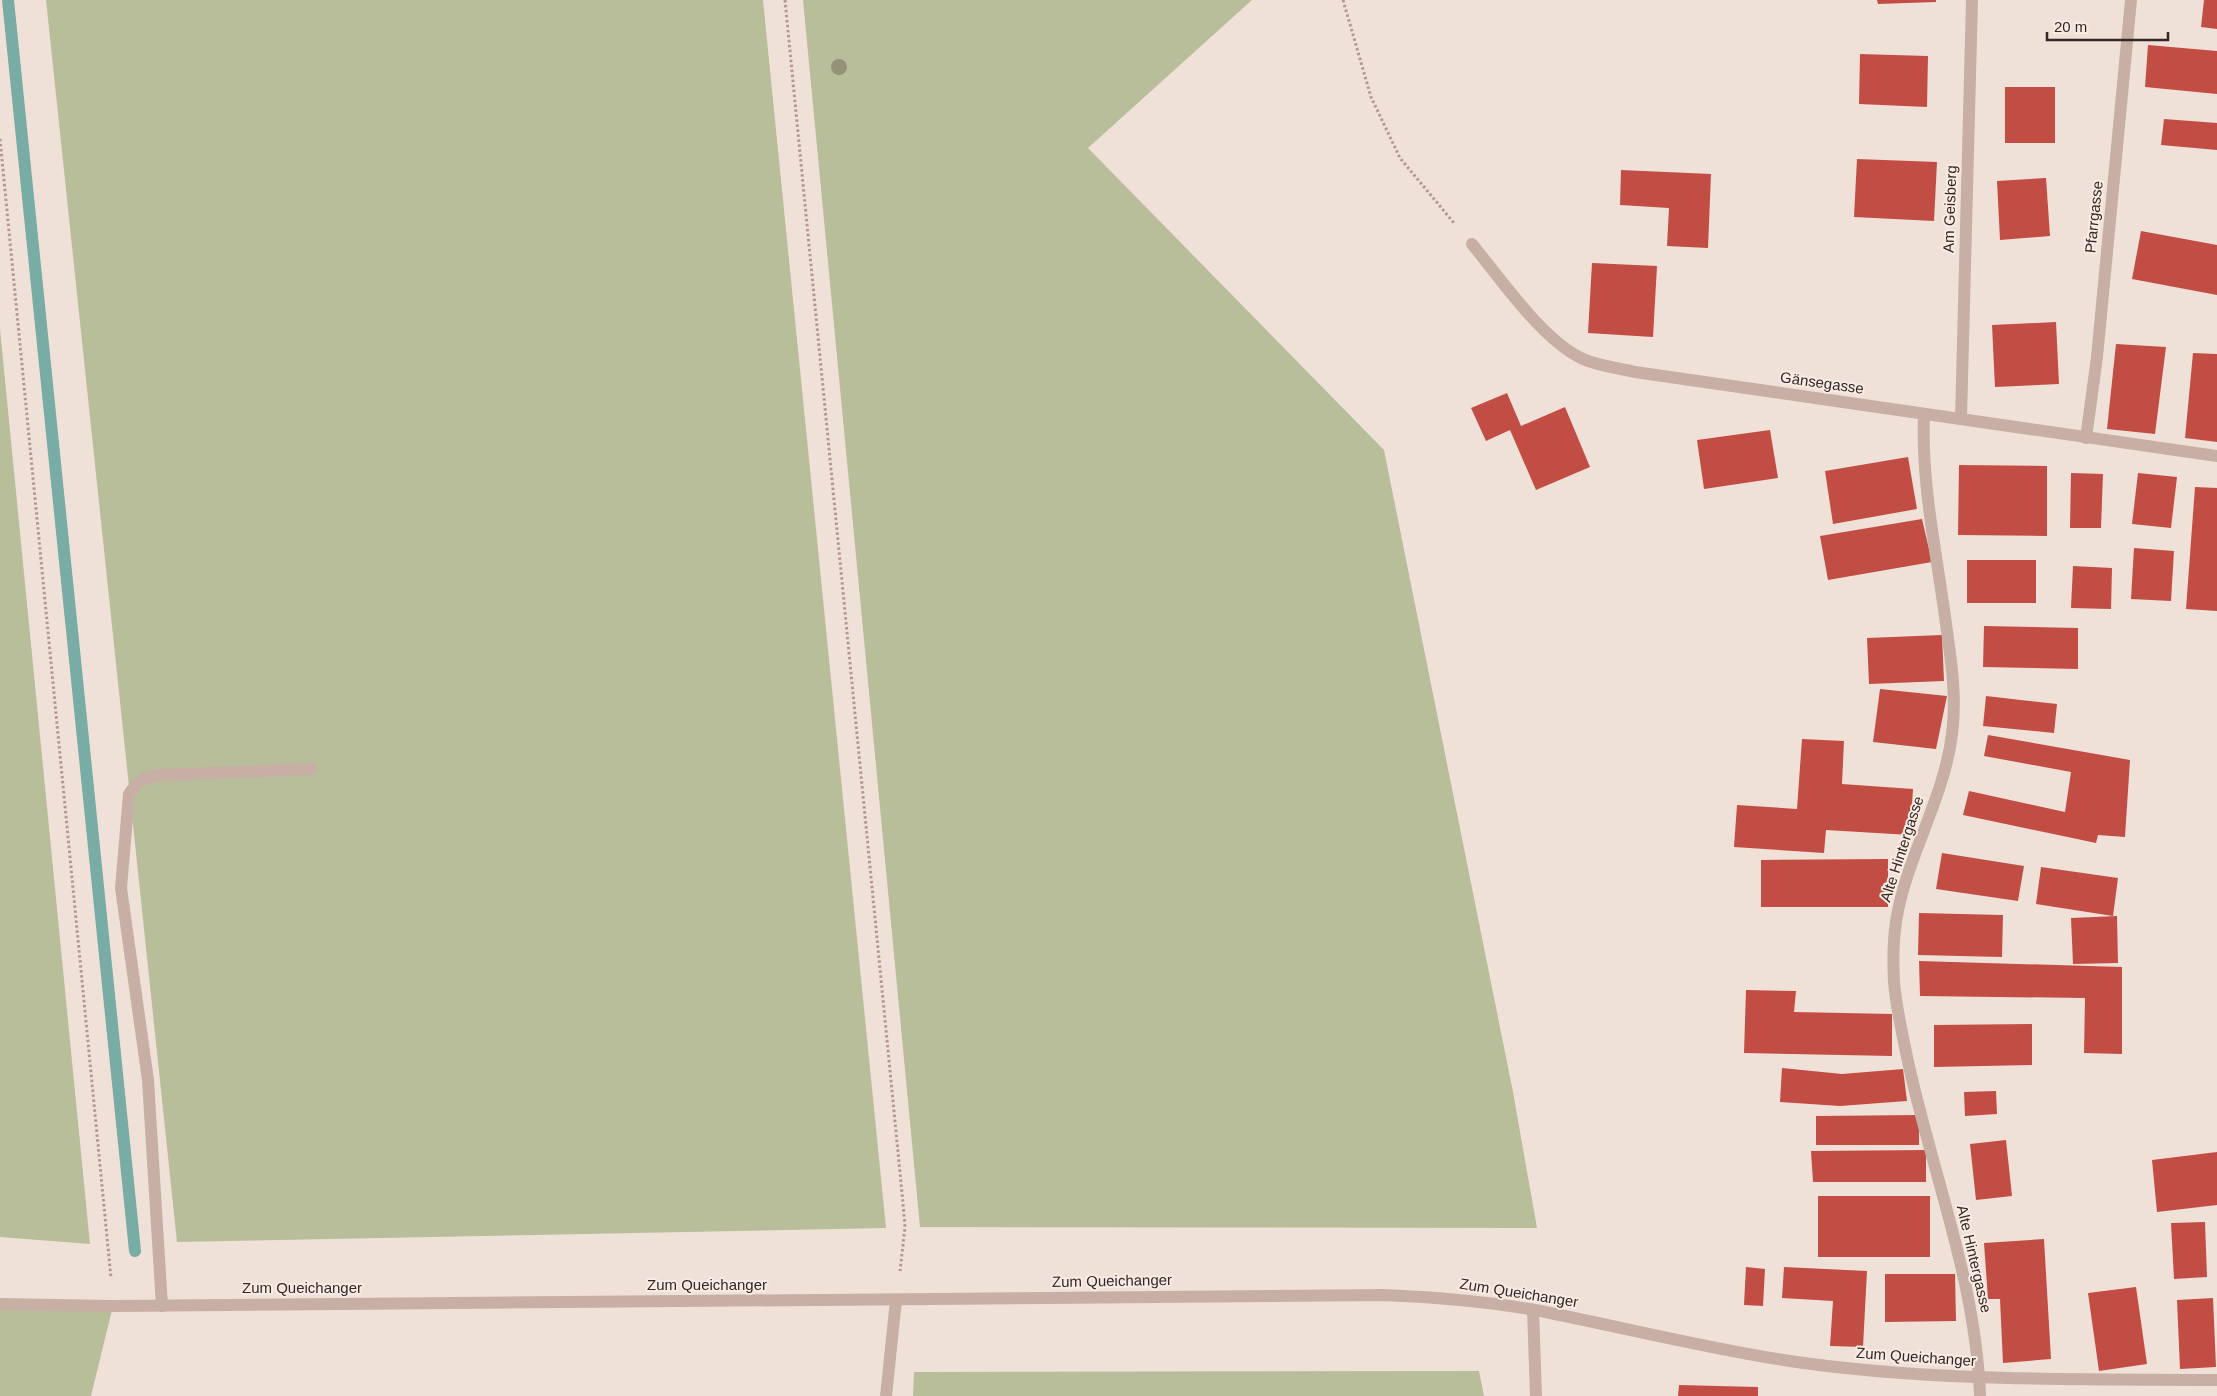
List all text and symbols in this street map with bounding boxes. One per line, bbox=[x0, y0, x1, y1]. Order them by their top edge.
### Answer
scale bar bbox=[2047, 10, 2168, 42]
text: 20 m bbox=[2054, 18, 2087, 35]
street label: Am Geisberg bbox=[1939, 165, 1960, 253]
street label: Pfarrgasse bbox=[2081, 180, 2106, 254]
street label: Gänsegasse bbox=[1779, 368, 1865, 397]
street label: Alte Hintergasse bbox=[1876, 794, 1927, 904]
street label: Alte Hintergasse bbox=[1954, 1203, 1995, 1314]
street label: Zum Queichanger bbox=[1052, 1271, 1172, 1290]
street label: Zum Queichanger bbox=[1458, 1275, 1580, 1310]
street label: Zum Queichanger bbox=[647, 1276, 767, 1293]
street label: Zum Queichanger bbox=[242, 1279, 362, 1296]
street label: Zum Queichanger bbox=[1856, 1344, 1977, 1369]

